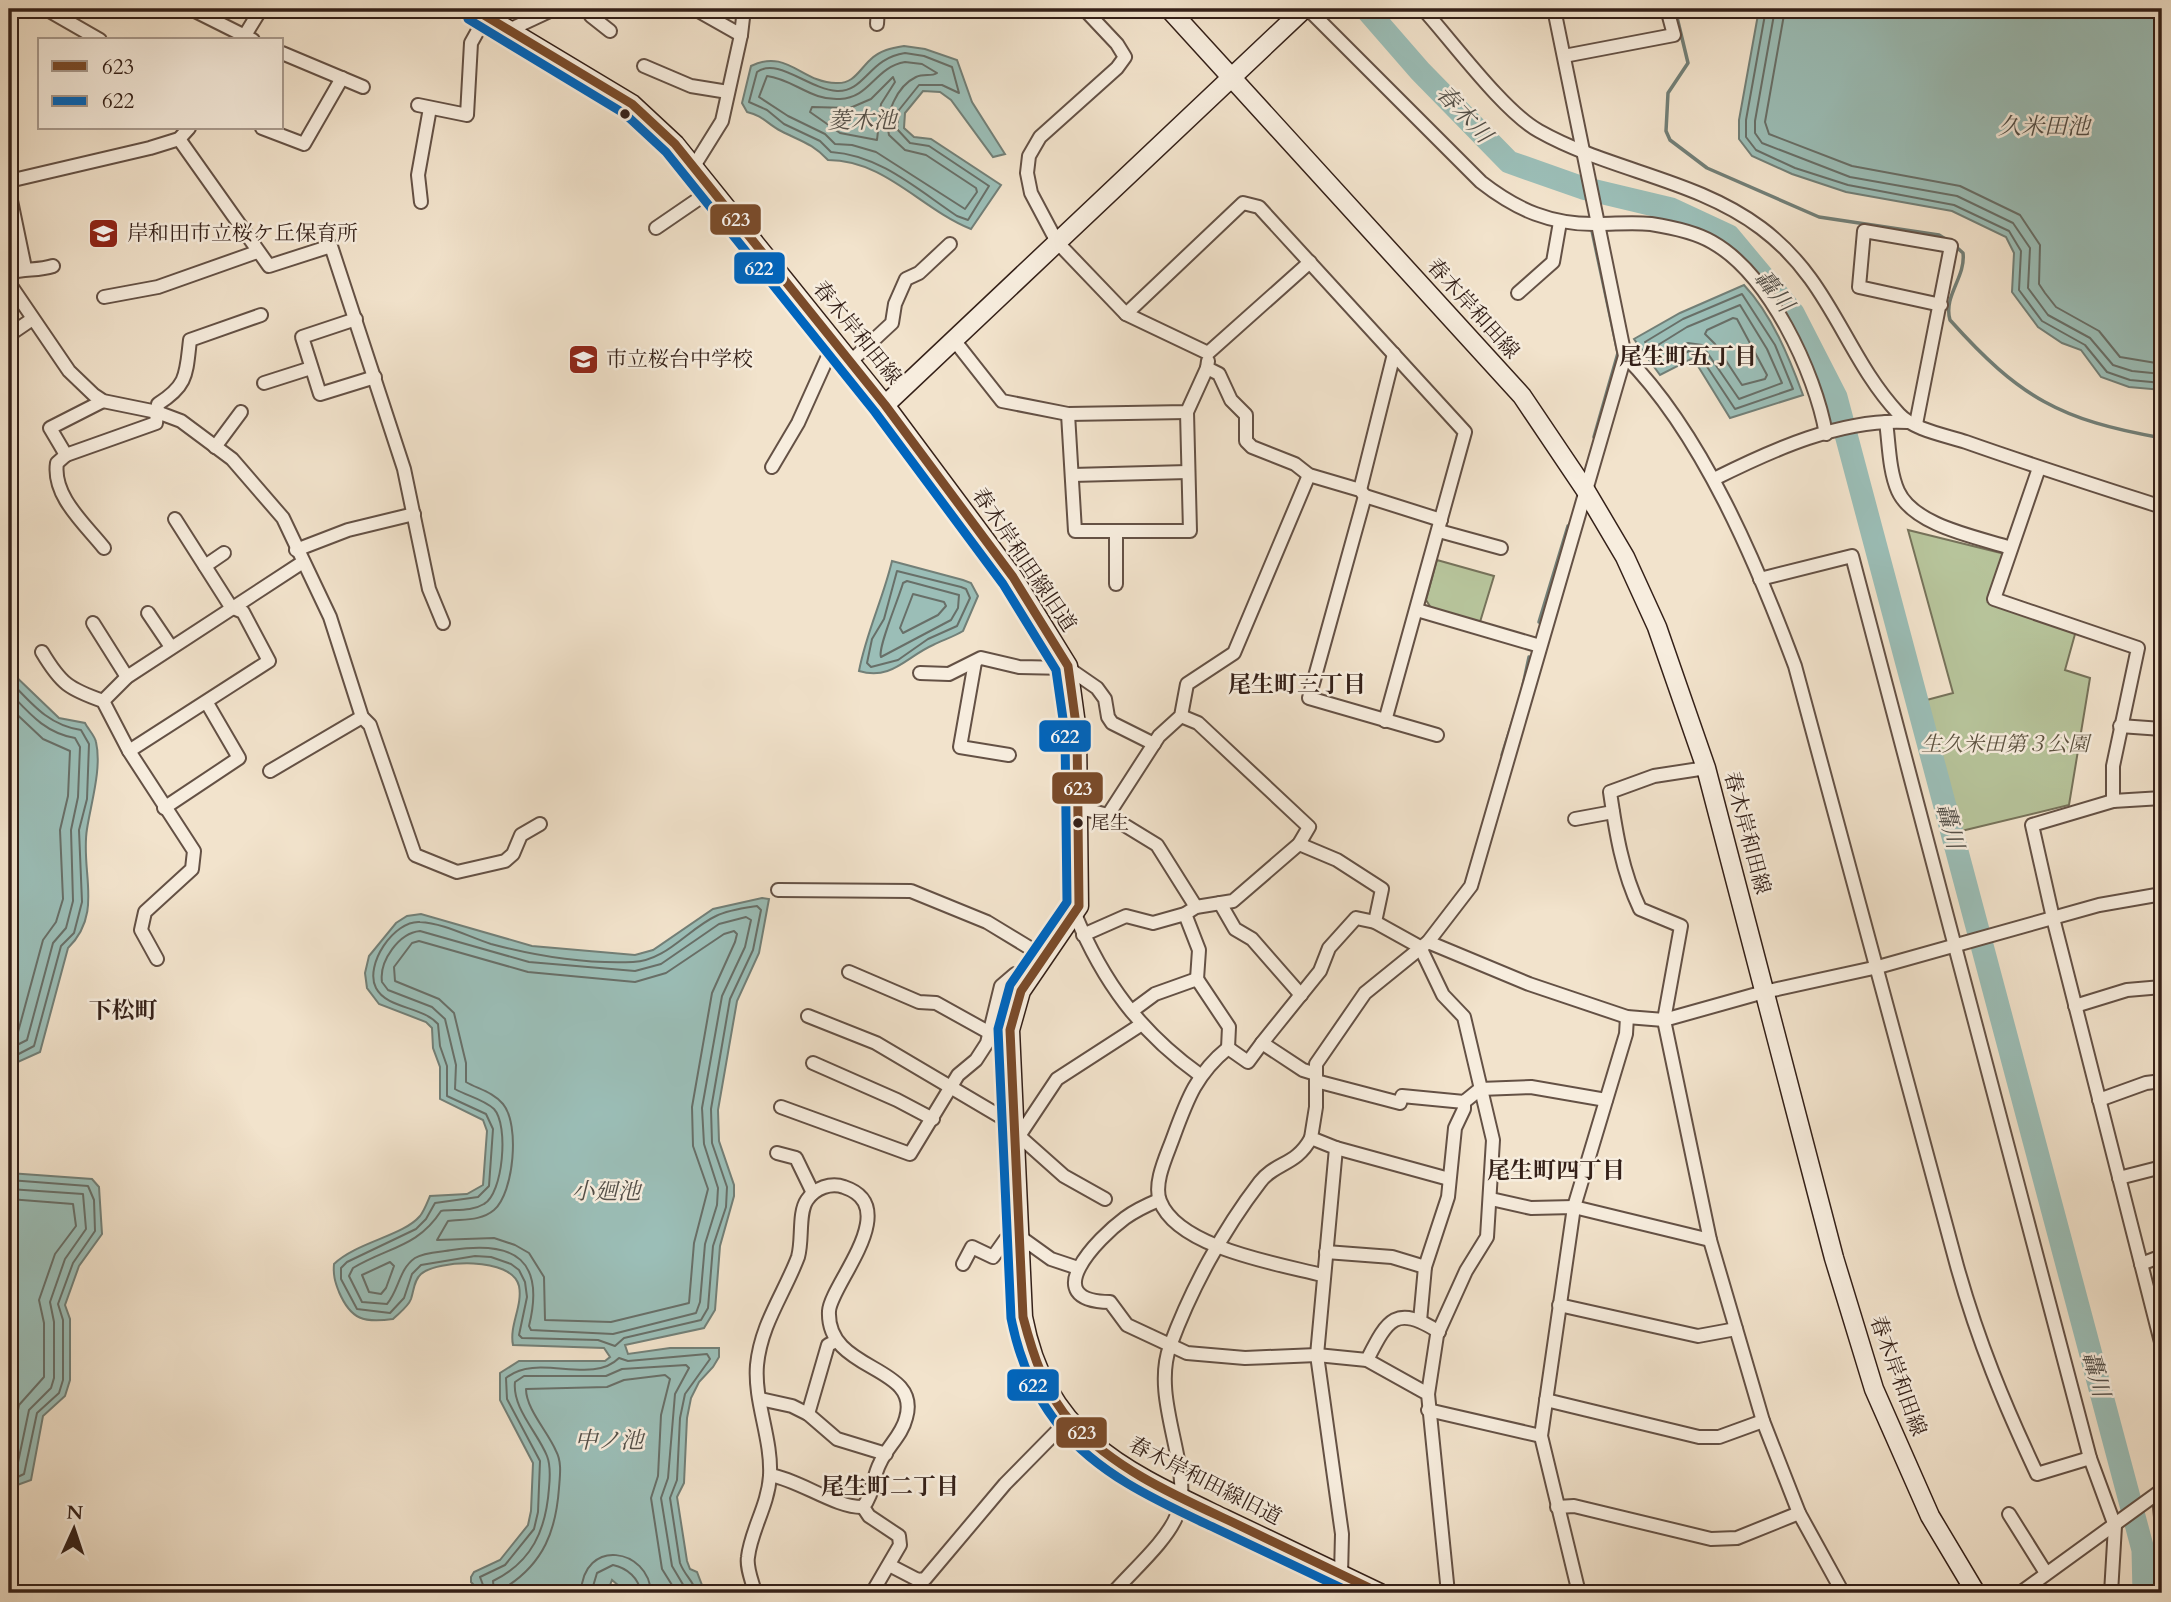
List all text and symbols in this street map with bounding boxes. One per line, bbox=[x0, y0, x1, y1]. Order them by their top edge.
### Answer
legend bbox=[38, 38, 284, 130]
text: 623 bbox=[102, 53, 134, 82]
water label: 春木川 bbox=[1429, 78, 1501, 152]
text: 622 bbox=[102, 87, 135, 116]
water label: 菱木池 bbox=[828, 105, 900, 136]
unlabelled marker bbox=[618, 107, 632, 121]
water label: 久米田池 bbox=[1998, 111, 2093, 142]
line badge: 623 bbox=[709, 203, 762, 236]
text: 623 bbox=[721, 207, 751, 233]
school or university icon: 岸和田市立桜ケ丘保育所 bbox=[87, 216, 121, 250]
place label: 岸和田市立桜ケ丘保育所 bbox=[127, 219, 358, 248]
line badge: 622 bbox=[733, 251, 786, 285]
street label: 春木岸和田線 bbox=[1420, 252, 1526, 366]
text: 622 bbox=[744, 256, 774, 282]
water label: 轟川 bbox=[1747, 263, 1802, 321]
street label: 春木岸和田線 bbox=[806, 275, 908, 391]
district label: 尾生町五丁目 bbox=[1619, 341, 1757, 372]
school or university icon: 市立桜台中学校 bbox=[566, 342, 600, 376]
place label: 市立桜台中学校 bbox=[606, 345, 753, 374]
street label: 春木岸和田線旧道 bbox=[965, 482, 1083, 638]
district label: 尾生町三丁目 bbox=[1228, 669, 1366, 700]
line badge: 622 bbox=[1038, 719, 1092, 753]
text: 622 bbox=[1050, 724, 1080, 750]
park label: 生久米田第３公園 bbox=[1921, 730, 2092, 759]
street label: 春木岸和田線 bbox=[1717, 768, 1777, 898]
line badge: 623 bbox=[1051, 771, 1104, 805]
text: 623 bbox=[1063, 776, 1093, 802]
water label: 轟川 bbox=[1929, 800, 1972, 855]
place label: 尾生 bbox=[1091, 810, 1129, 836]
marker: 尾生 bbox=[1071, 816, 1085, 830]
district label: 下松町 bbox=[89, 995, 158, 1026]
district label: 尾生町四丁目 bbox=[1487, 1155, 1625, 1186]
water label: 小廻池 bbox=[572, 1176, 644, 1207]
street label: 春木岸和田線 bbox=[1863, 1312, 1933, 1440]
water label: 轟川 bbox=[2075, 1348, 2118, 1403]
line badge: 622 bbox=[1006, 1368, 1060, 1402]
text: 622 bbox=[1018, 1373, 1048, 1399]
line badge: 623 bbox=[1055, 1416, 1108, 1449]
text: 623 bbox=[1067, 1420, 1097, 1446]
water label: 中ノ池 bbox=[575, 1425, 647, 1456]
street label: 春木岸和田線旧道 bbox=[1124, 1430, 1286, 1532]
district label: 尾生町二丁目 bbox=[821, 1471, 959, 1502]
north arrow bbox=[38, 1494, 108, 1564]
text: N bbox=[66, 1500, 84, 1526]

